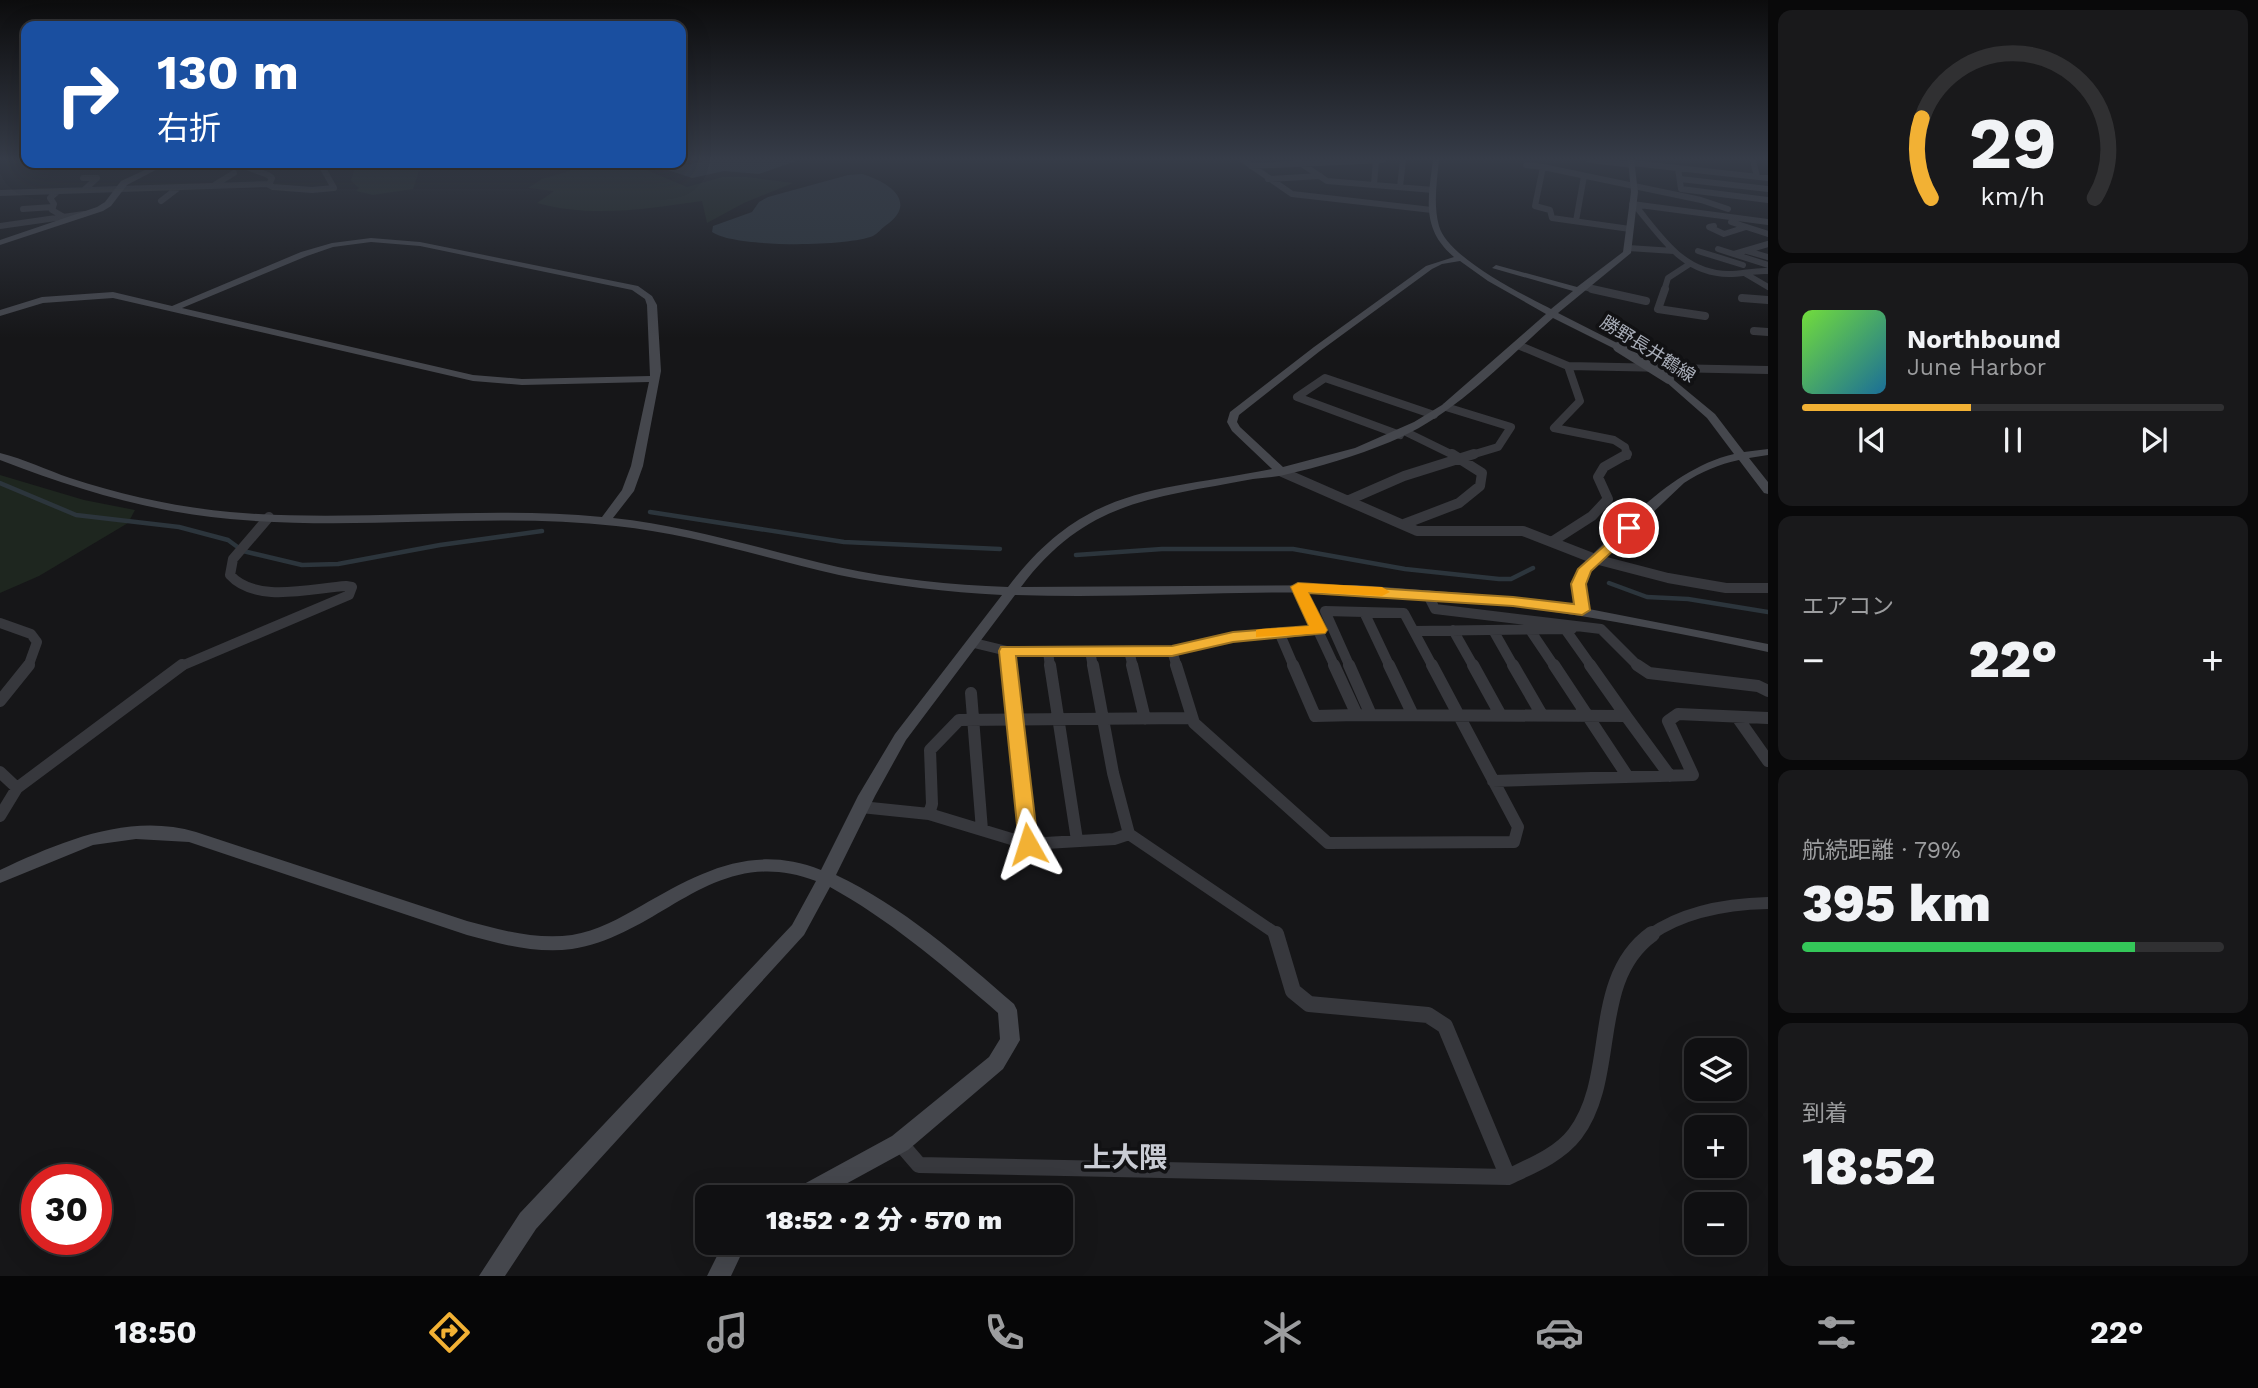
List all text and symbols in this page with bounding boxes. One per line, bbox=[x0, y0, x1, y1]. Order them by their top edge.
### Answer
text: 130 m bbox=[157, 43, 299, 101]
icon: right bbox=[42, 49, 133, 140]
text: 29 bbox=[1969, 100, 2057, 186]
text: 右折 bbox=[157, 109, 221, 147]
text: km/h bbox=[1981, 181, 2045, 210]
street label: 勝野長井鶴線 bbox=[1597, 311, 1700, 386]
text: Northbound bbox=[1907, 324, 2061, 354]
text: June Harbor bbox=[1907, 354, 2046, 381]
icon: previous bbox=[1853, 421, 1891, 459]
icon: pause bbox=[1994, 421, 2032, 459]
icon: next bbox=[2135, 421, 2173, 459]
pin bbox=[1599, 498, 1659, 558]
icon: arrive bbox=[1610, 509, 1648, 547]
text: エアコン bbox=[1802, 593, 1894, 620]
text: 22° bbox=[1969, 629, 2057, 690]
text: − bbox=[1802, 638, 1825, 682]
text: + bbox=[2201, 638, 2224, 682]
position arrow bbox=[991, 807, 1065, 881]
text: 航続距離 · 79% bbox=[1802, 837, 1961, 864]
text: 395 km bbox=[1802, 873, 1991, 934]
map controls bbox=[1684, 1038, 1747, 1255]
button: layers bbox=[1684, 1038, 1747, 1101]
text: 到着 bbox=[1802, 1100, 1848, 1127]
button: + bbox=[1684, 1115, 1747, 1178]
text: 18:52 bbox=[1802, 1136, 1935, 1197]
district label: 上大隈 bbox=[1083, 1141, 1167, 1174]
speed limit sign: 30 bbox=[21, 1164, 112, 1255]
button: − bbox=[1684, 1192, 1747, 1255]
text: 18:52 · 2 分 · 570 m bbox=[766, 1205, 1002, 1235]
icon: directions bbox=[425, 1308, 474, 1357]
icon: music bbox=[703, 1308, 752, 1357]
icon: phone bbox=[980, 1308, 1029, 1357]
icon: climate bbox=[1258, 1308, 1307, 1357]
icon: car bbox=[1535, 1308, 1584, 1357]
icon: filters bbox=[1812, 1308, 1861, 1357]
text: 18:50 bbox=[114, 1313, 197, 1351]
text: 22° bbox=[2090, 1313, 2144, 1351]

